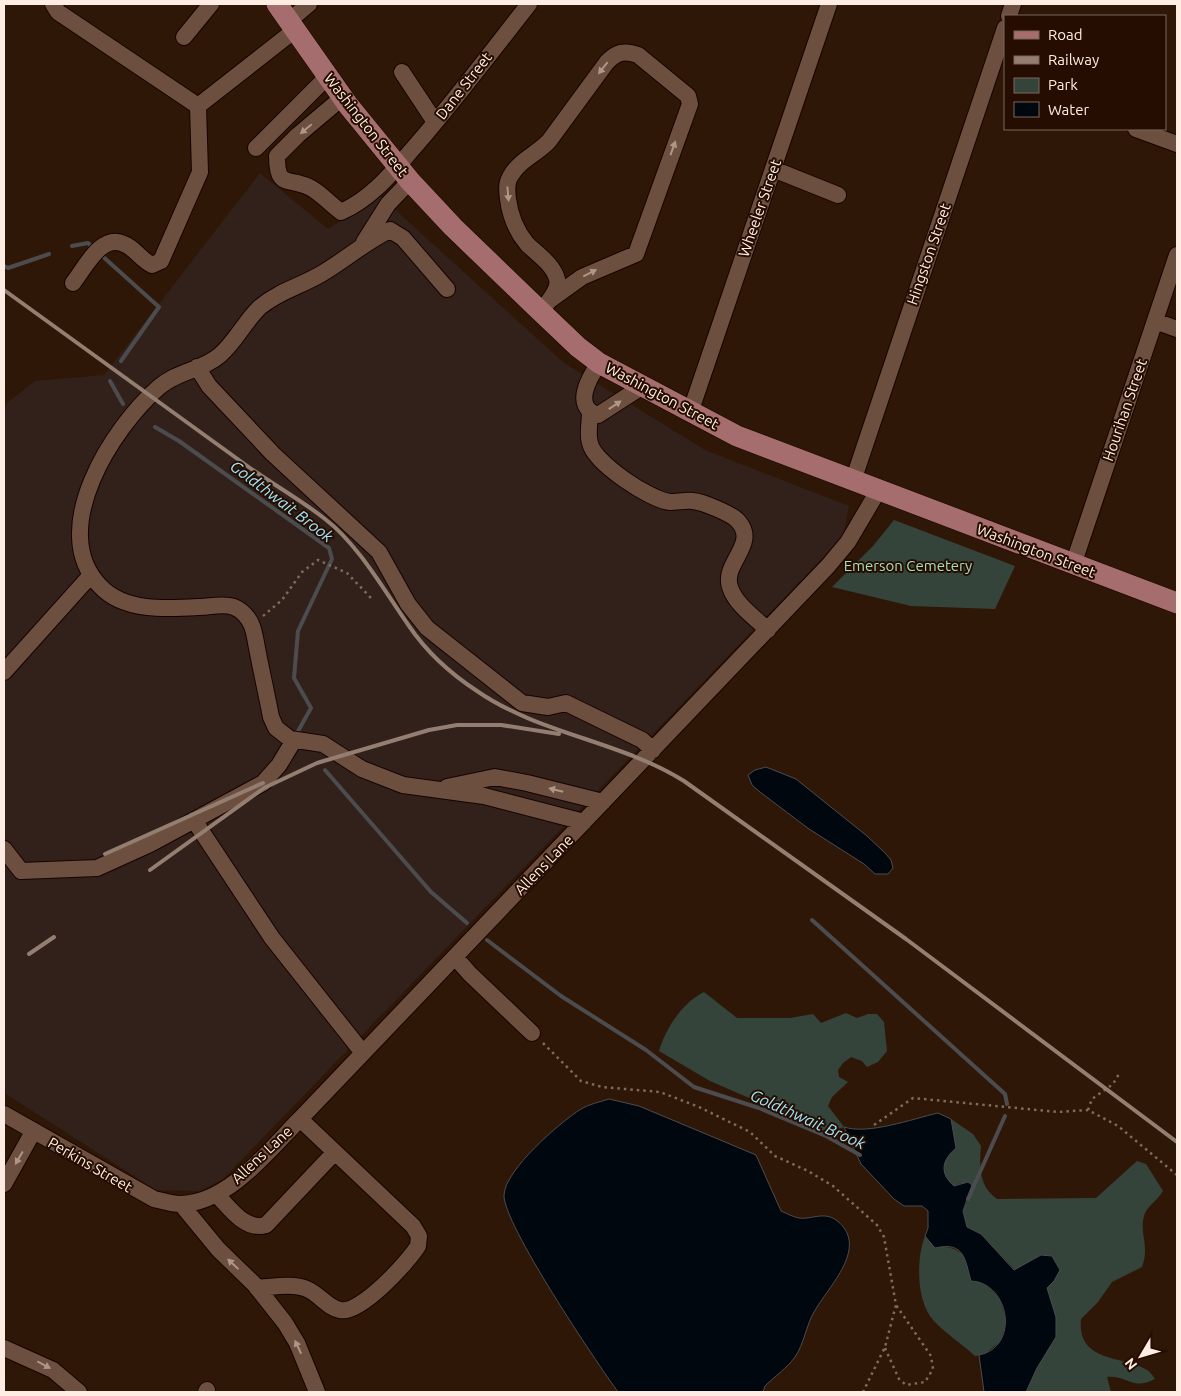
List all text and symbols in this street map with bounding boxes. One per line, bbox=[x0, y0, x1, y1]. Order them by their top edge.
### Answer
legend bbox=[1004, 15, 1166, 130]
text: Road bbox=[1048, 26, 1083, 43]
street label: Dane Street bbox=[432, 49, 495, 123]
text: Railway bbox=[1048, 51, 1099, 68]
one-way arrow bbox=[597, 61, 608, 74]
street label: Washington Street bbox=[321, 70, 412, 180]
text: Park bbox=[1048, 76, 1078, 93]
text: Water bbox=[1048, 101, 1089, 118]
one-way arrow bbox=[299, 123, 312, 134]
one-way arrow bbox=[669, 140, 677, 155]
street label: Wheeler Street bbox=[735, 157, 784, 259]
one-way arrow bbox=[504, 187, 512, 203]
street label: Hingston Street bbox=[903, 201, 954, 307]
one-way arrow bbox=[583, 269, 597, 277]
street label: Hourihan Street bbox=[1099, 356, 1150, 463]
street label: Washington Street bbox=[603, 359, 722, 433]
one-way arrow bbox=[609, 400, 622, 410]
water label: Goldthwait Brook bbox=[227, 456, 338, 546]
street label: Washington Street bbox=[974, 520, 1098, 581]
park label: Emerson Cemetery bbox=[844, 557, 972, 574]
one-way arrow bbox=[548, 786, 564, 794]
street label: Allens Lane bbox=[511, 831, 576, 898]
water label: Goldthwait Brook bbox=[748, 1086, 869, 1153]
street label: Allens Lane bbox=[228, 1122, 295, 1187]
street label: Perkins Street bbox=[45, 1134, 135, 1196]
one-way arrow bbox=[14, 1151, 23, 1164]
one-way arrow bbox=[228, 1258, 240, 1270]
north arrow bbox=[1116, 1331, 1166, 1381]
one-way arrow bbox=[294, 1340, 302, 1354]
text: N bbox=[1121, 1355, 1140, 1373]
one-way arrow bbox=[37, 1361, 52, 1369]

